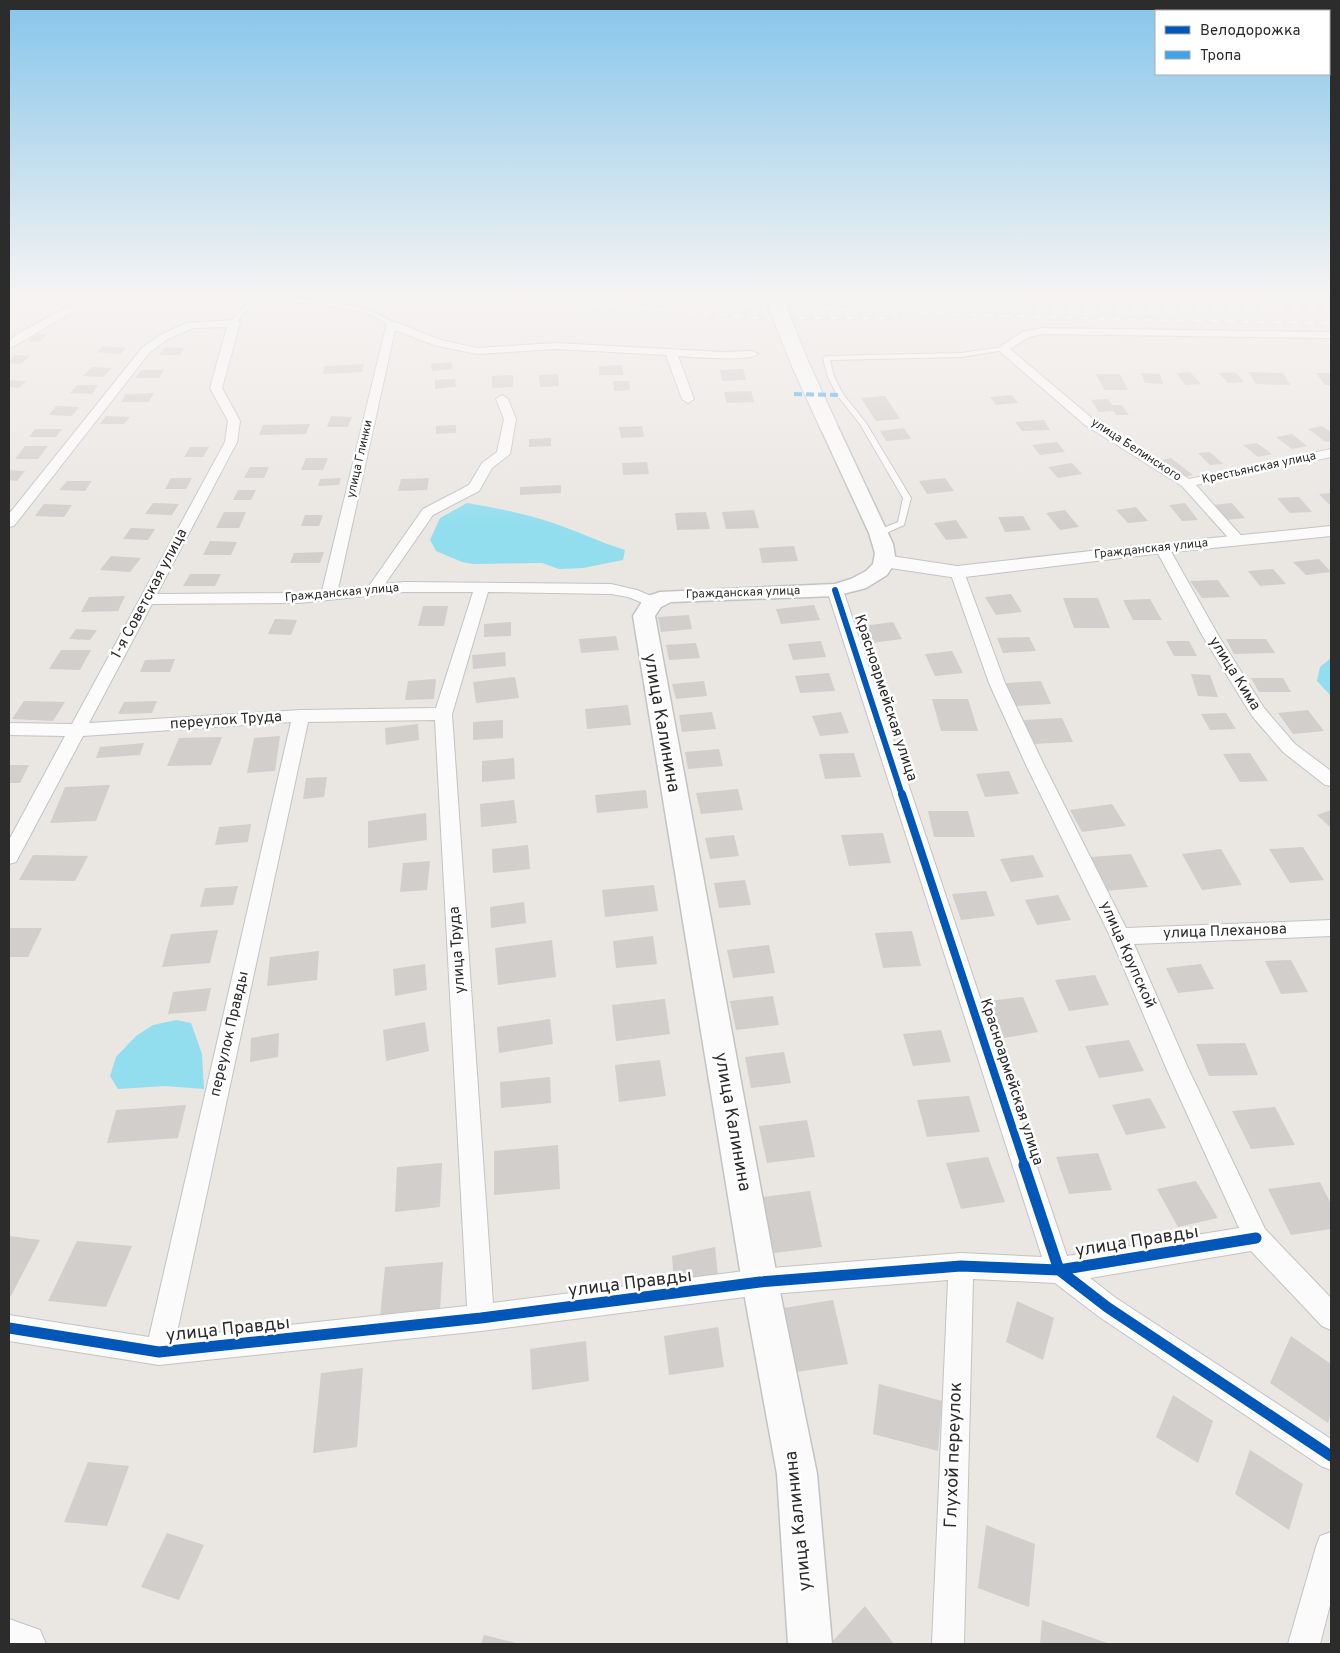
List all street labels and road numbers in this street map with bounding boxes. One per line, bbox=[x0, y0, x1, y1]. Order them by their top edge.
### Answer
street label: улица Белинского bbox=[1088, 415, 1185, 485]
street label: улица Глинки bbox=[343, 418, 377, 500]
street label: Крестьянская улица bbox=[1200, 448, 1318, 488]
street label: 1-я Советская улица bbox=[108, 526, 192, 662]
street label: Гражданская улица bbox=[1093, 535, 1209, 563]
street label: Гражданская улица bbox=[284, 580, 400, 606]
street label: Гражданская улица bbox=[686, 583, 800, 603]
street label: Красноармейская улица bbox=[849, 612, 921, 784]
street label: улица Кима bbox=[1204, 634, 1264, 714]
street label: улица Калинина bbox=[637, 652, 685, 794]
street label: переулок Труда bbox=[169, 708, 283, 734]
street label: улица Крупской bbox=[1095, 899, 1159, 1011]
street label: улица Труда bbox=[445, 906, 471, 994]
street label: улица Плеханова bbox=[1163, 920, 1287, 944]
street label: переулок Правды bbox=[206, 969, 254, 1099]
street label: Красноармейская улица bbox=[975, 996, 1047, 1168]
street label: улица Калинина bbox=[708, 1051, 756, 1193]
street label: улица Правды bbox=[1074, 1221, 1200, 1263]
street label: улица Правды bbox=[567, 1265, 693, 1303]
street label: улица Правды bbox=[165, 1312, 291, 1348]
street label: Глухой переулок bbox=[940, 1381, 968, 1529]
street label: улица Калинина bbox=[780, 1450, 818, 1592]

